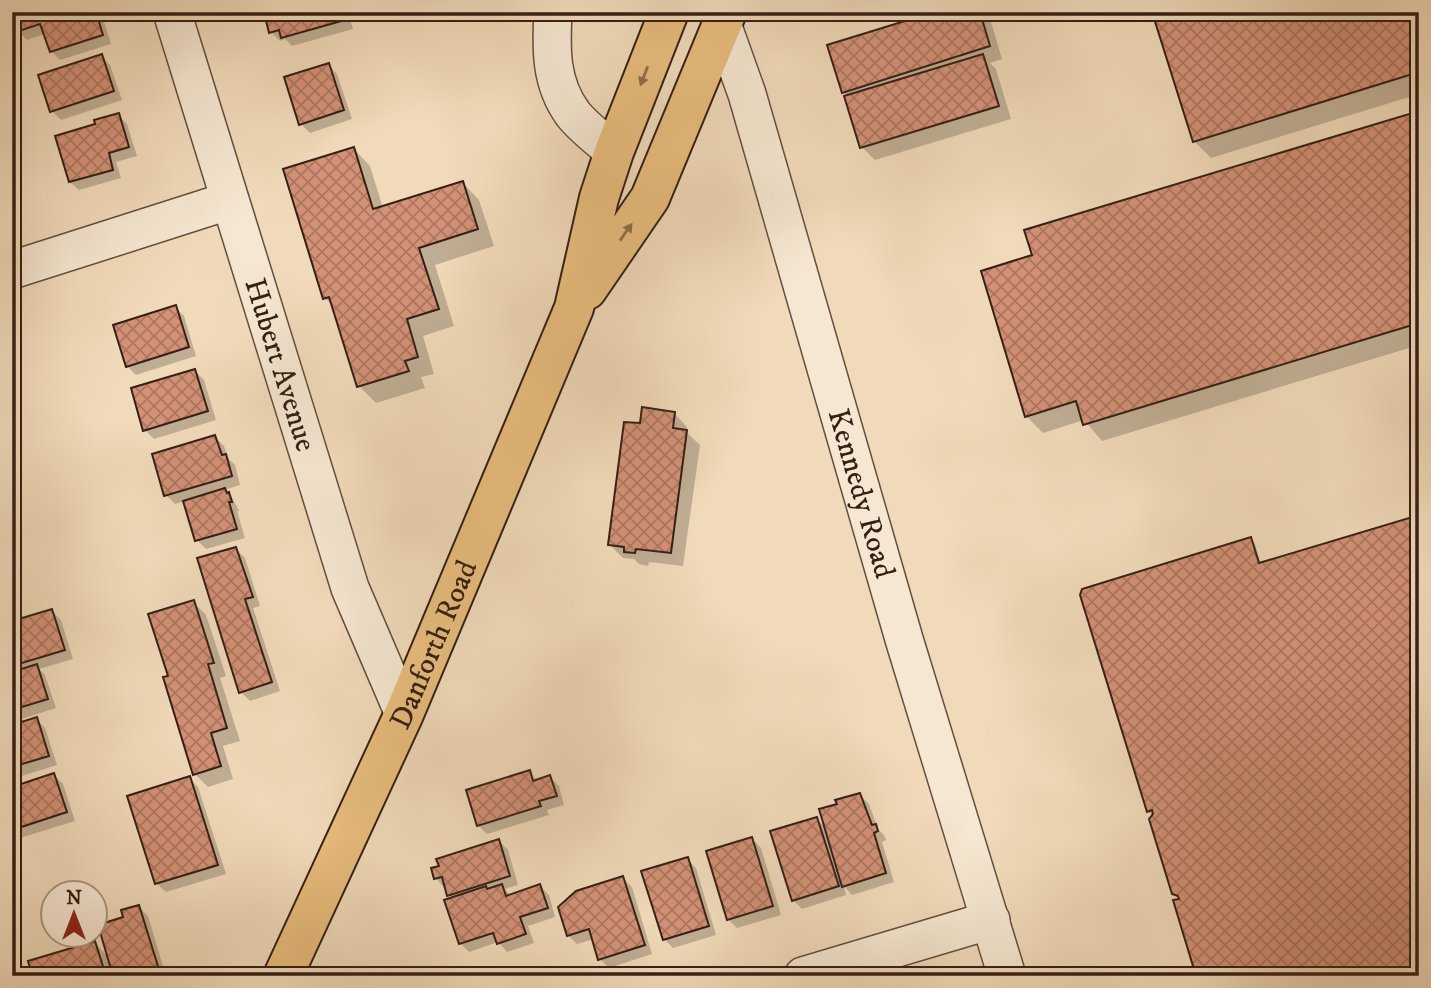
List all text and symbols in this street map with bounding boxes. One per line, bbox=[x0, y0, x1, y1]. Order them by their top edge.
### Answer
one-way arrow bbox=[638, 65, 649, 86]
one-way arrow bbox=[619, 223, 632, 242]
street label: Hubert Avenue bbox=[235, 274, 324, 456]
street label: Kennedy Road bbox=[819, 405, 903, 583]
street label: Danforth Road bbox=[382, 555, 486, 736]
north arrow bbox=[38, 880, 108, 950]
text: N bbox=[66, 887, 82, 910]

